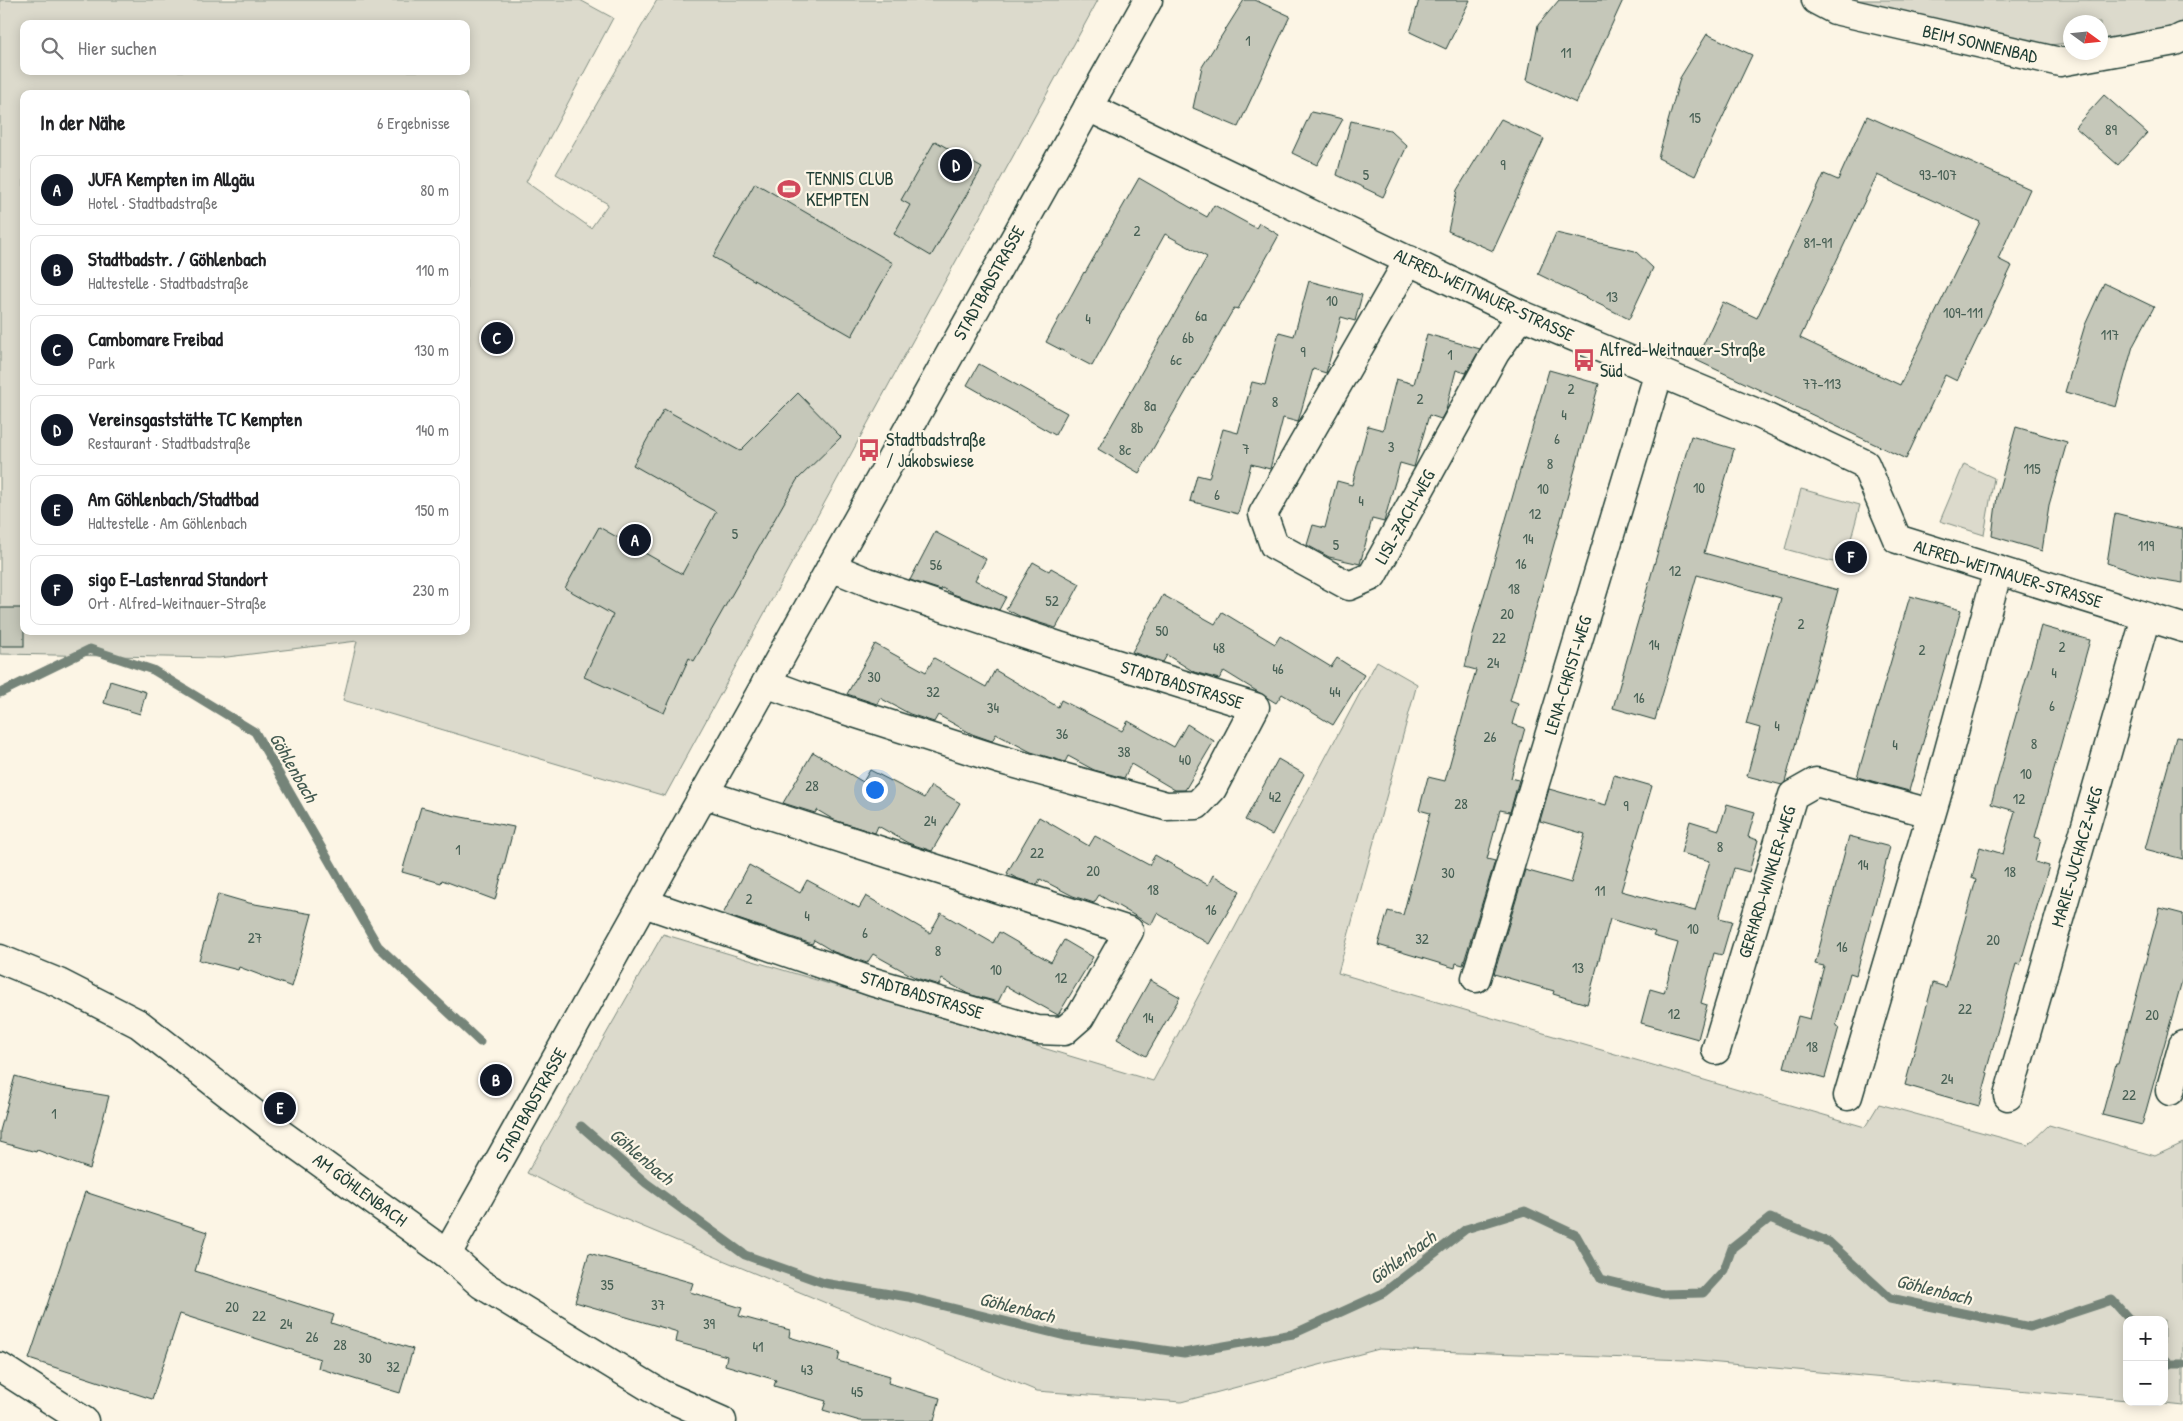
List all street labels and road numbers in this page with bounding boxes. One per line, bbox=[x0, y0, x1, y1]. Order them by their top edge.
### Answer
street label: BEIM SONNENBAD bbox=[1920, 18, 2041, 69]
street label: STADTBADSTRASSE bbox=[947, 221, 1030, 344]
street label: ALFRED-WEITNAUER-STRASSE bbox=[1390, 242, 1578, 347]
street label: LISL-ZACH-WEG bbox=[1368, 465, 1441, 568]
street label: ALFRED-WEITNAUER-STRASSE bbox=[1911, 533, 2105, 614]
street label: LENA-CHRIST-WEG bbox=[1538, 612, 1598, 737]
street label: STADTBADSTRASSE bbox=[1118, 654, 1247, 715]
street label: MARIE-JUCHACZ-WEG bbox=[2045, 784, 2109, 930]
street label: GERHARD-WINKLER-WEG bbox=[1731, 802, 1802, 961]
street label: STADTBADSTRASSE bbox=[858, 964, 987, 1025]
street label: STADTBADSTRASSE bbox=[491, 1044, 571, 1166]
street label: AM GÖHLENBACH bbox=[308, 1147, 413, 1232]

